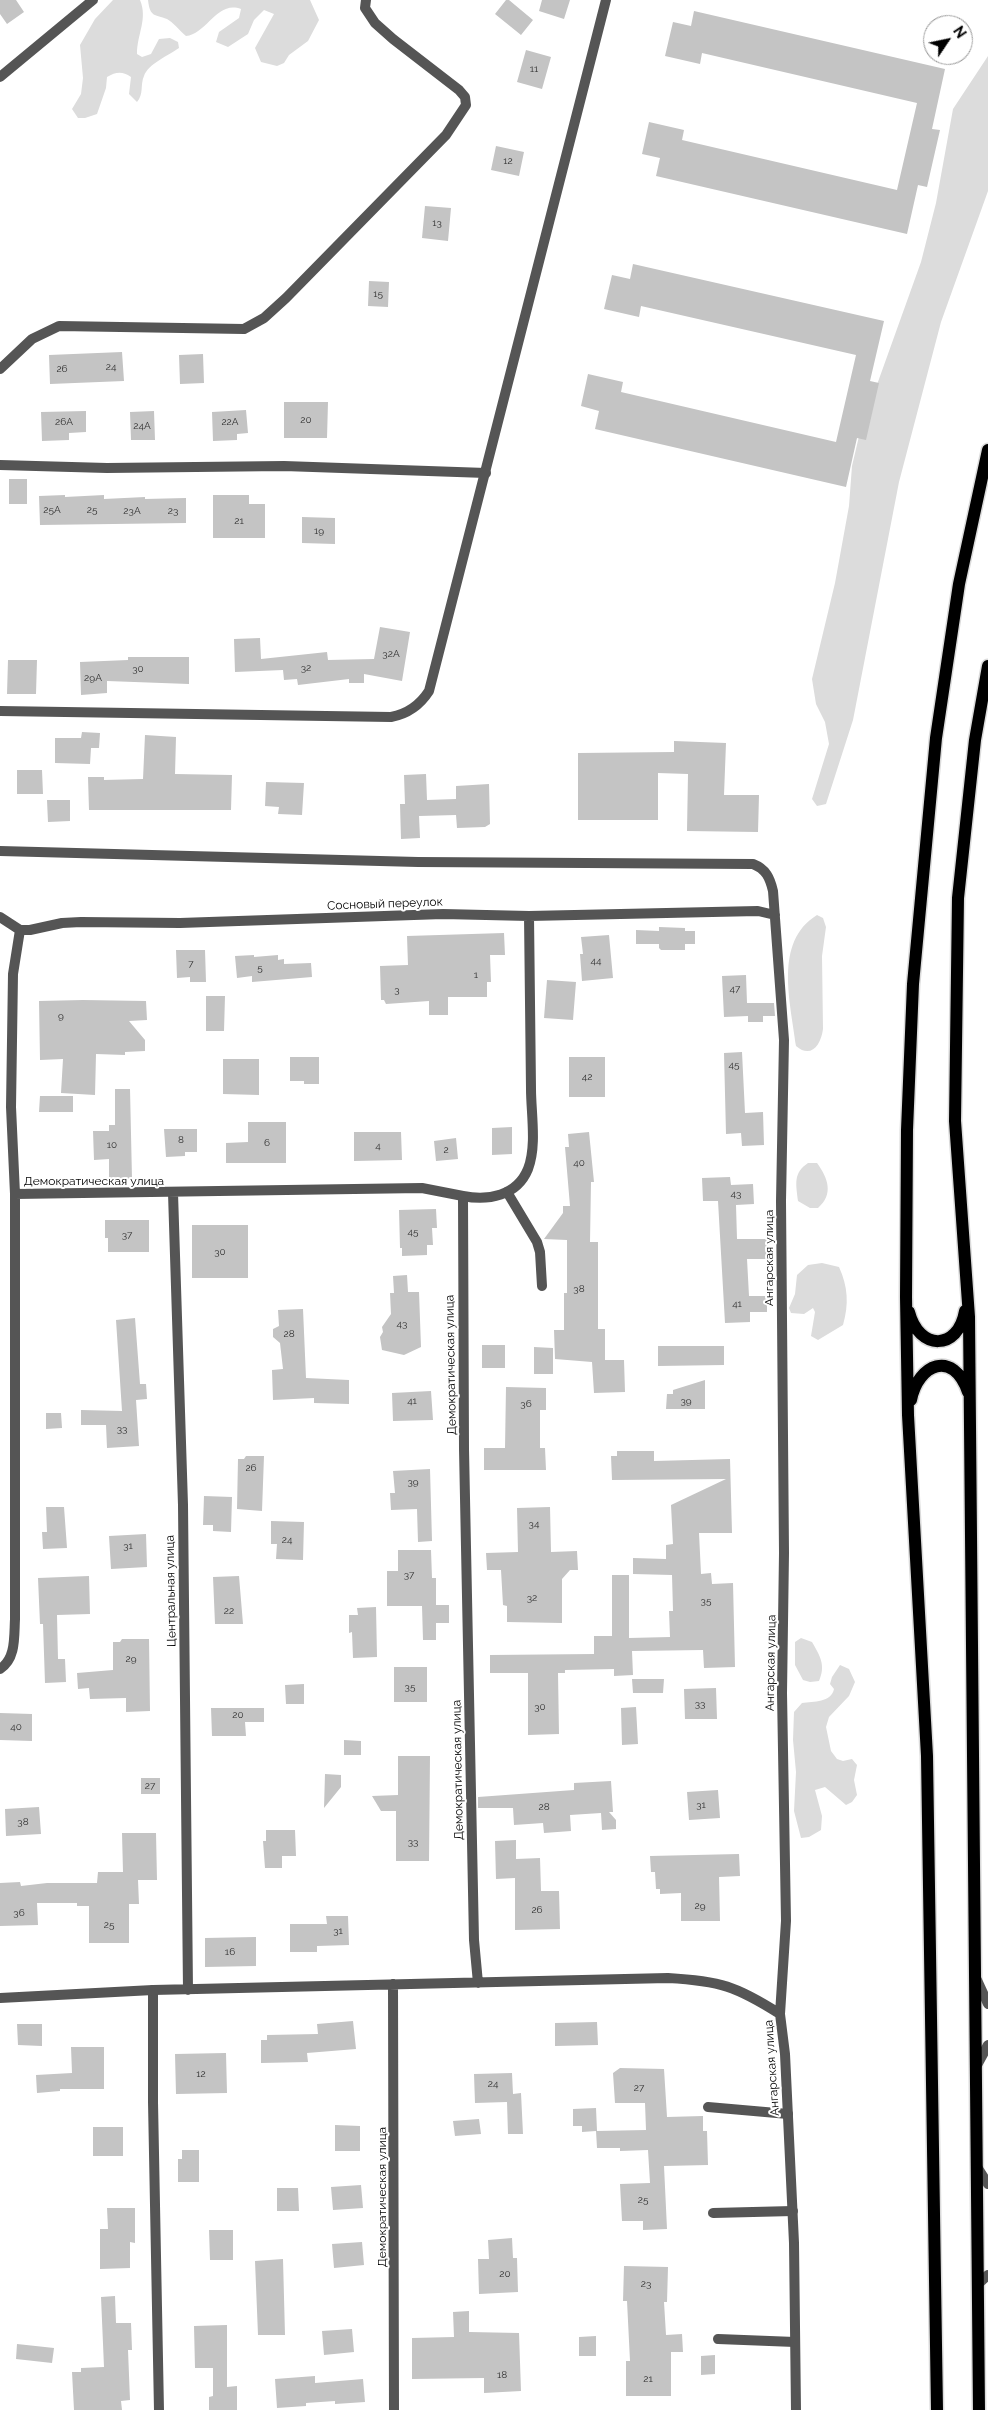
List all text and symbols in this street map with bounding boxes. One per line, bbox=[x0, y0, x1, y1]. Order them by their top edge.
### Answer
north arrow bbox=[923, 15, 973, 65]
text: N bbox=[950, 23, 969, 41]
house number: 11 bbox=[530, 63, 538, 75]
house number: 12 bbox=[503, 155, 513, 167]
house number: 13 bbox=[432, 217, 442, 229]
house number: 15 bbox=[373, 288, 383, 300]
house number: 24 bbox=[106, 361, 116, 373]
house number: 26 bbox=[56, 363, 68, 375]
house number: 20 bbox=[300, 414, 312, 426]
house number: 26А bbox=[55, 416, 73, 428]
house number: 22А bbox=[221, 416, 239, 428]
house number: 24А bbox=[133, 420, 151, 432]
house number: 25А bbox=[43, 504, 61, 516]
house number: 25 bbox=[87, 504, 97, 516]
house number: 23А bbox=[123, 505, 141, 517]
house number: 23 bbox=[168, 505, 178, 517]
house number: 21 bbox=[234, 515, 244, 527]
house number: 19 bbox=[314, 525, 324, 537]
house number: 32А bbox=[382, 648, 400, 660]
house number: 32 bbox=[301, 662, 311, 674]
house number: 30 bbox=[132, 663, 144, 675]
house number: 29А bbox=[84, 672, 102, 684]
street label: Сосновый переулок bbox=[327, 895, 443, 913]
house number: 44 bbox=[591, 955, 601, 967]
house number: 7 bbox=[188, 958, 194, 970]
house number: 5 bbox=[257, 962, 263, 974]
house number: 1 bbox=[474, 969, 478, 981]
house number: 47 bbox=[730, 983, 740, 995]
house number: 3 bbox=[394, 984, 400, 996]
house number: 9 bbox=[58, 1010, 64, 1022]
house number: 45 bbox=[729, 1059, 739, 1071]
house number: 42 bbox=[582, 1071, 592, 1083]
house number: 8 bbox=[178, 1134, 184, 1146]
house number: 6 bbox=[264, 1137, 270, 1149]
house number: 10 bbox=[107, 1139, 117, 1151]
house number: 4 bbox=[375, 1140, 381, 1152]
house number: 2 bbox=[443, 1144, 449, 1156]
house number: 40 bbox=[573, 1157, 585, 1169]
street label: Демократическая улица bbox=[24, 1174, 164, 1188]
house number: 43 bbox=[731, 1188, 741, 1200]
street label: Ангарская улица bbox=[762, 1210, 776, 1306]
house number: 45 bbox=[408, 1226, 418, 1238]
house number: 37 bbox=[122, 1229, 132, 1241]
house number: 30 bbox=[214, 1246, 226, 1258]
house number: 38 bbox=[573, 1283, 585, 1295]
street label: Демократическая улица bbox=[443, 1295, 459, 1435]
house number: 41 bbox=[732, 1298, 742, 1310]
house number: 43 bbox=[397, 1318, 407, 1330]
house number: 28 bbox=[283, 1328, 295, 1340]
house number: 41 bbox=[407, 1395, 417, 1407]
house number: 39 bbox=[680, 1395, 692, 1407]
house number: 36 bbox=[520, 1398, 532, 1410]
house number: 33 bbox=[117, 1423, 127, 1435]
house number: 26 bbox=[245, 1462, 257, 1474]
house number: 39 bbox=[407, 1476, 419, 1488]
house number: 34 bbox=[529, 1518, 539, 1530]
house number: 24 bbox=[282, 1534, 292, 1546]
street label: Центральная улица bbox=[163, 1535, 179, 1647]
house number: 31 bbox=[123, 1540, 133, 1552]
house number: 37 bbox=[404, 1569, 414, 1581]
house number: 32 bbox=[527, 1592, 537, 1604]
house number: 35 bbox=[701, 1595, 711, 1607]
house number: 22 bbox=[224, 1605, 234, 1617]
street label: Ангарская улица bbox=[763, 1615, 779, 1711]
house number: 29 bbox=[125, 1653, 137, 1665]
house number: 35 bbox=[405, 1681, 415, 1693]
house number: 33 bbox=[695, 1698, 705, 1710]
street label: Демократическая улица bbox=[450, 1700, 466, 1840]
house number: 30 bbox=[534, 1701, 546, 1713]
house number: 20 bbox=[232, 1709, 244, 1721]
house number: 40 bbox=[10, 1721, 22, 1733]
house number: 27 bbox=[145, 1780, 155, 1792]
house number: 31 bbox=[696, 1799, 706, 1811]
house number: 28 bbox=[538, 1801, 550, 1813]
house number: 38 bbox=[17, 1816, 29, 1828]
house number: 33 bbox=[408, 1836, 418, 1848]
house number: 29 bbox=[694, 1900, 706, 1912]
house number: 26 bbox=[531, 1904, 543, 1916]
house number: 36 bbox=[13, 1907, 25, 1919]
house number: 25 bbox=[104, 1919, 114, 1931]
house number: 31 bbox=[333, 1925, 343, 1937]
house number: 16 bbox=[225, 1946, 235, 1958]
street label: Ангарская улица bbox=[761, 2019, 783, 2117]
house number: 12 bbox=[196, 2068, 206, 2080]
house number: 24 bbox=[488, 2078, 498, 2090]
house number: 27 bbox=[634, 2082, 644, 2094]
street label: Демократическая улица bbox=[375, 2127, 389, 2267]
house number: 25 bbox=[638, 2194, 648, 2206]
house number: 20 bbox=[499, 2268, 511, 2280]
house number: 23 bbox=[641, 2278, 651, 2290]
house number: 18 bbox=[497, 2369, 507, 2381]
house number: 21 bbox=[643, 2373, 653, 2385]

